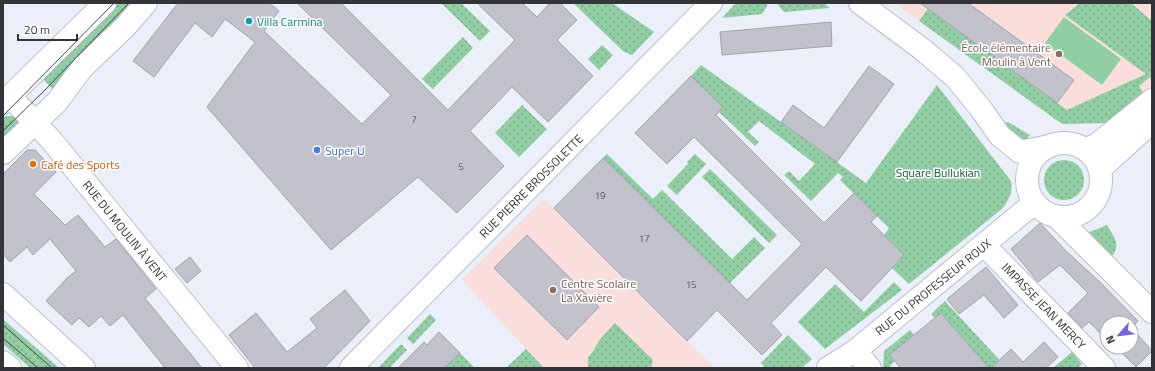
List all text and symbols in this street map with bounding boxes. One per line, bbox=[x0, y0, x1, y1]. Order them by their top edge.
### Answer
place label: Villa Carmina bbox=[257, 12, 323, 31]
scale bar bbox=[18, 16, 77, 42]
marker: Villa Carmina bbox=[244, 16, 254, 26]
text: 20 m bbox=[24, 20, 50, 39]
place label: École élémentaire Moulin à Vent bbox=[961, 38, 1052, 71]
marker: École élémentaire Moulin à Vent bbox=[1054, 49, 1064, 59]
house number: 7 bbox=[411, 112, 417, 127]
street label: RUE PIERRE BROSSOLETTE bbox=[475, 129, 588, 242]
place label: Super U bbox=[325, 141, 365, 160]
marker: Super U bbox=[312, 145, 322, 155]
place label: Café des Sports bbox=[41, 155, 120, 174]
marker: Café des Sports bbox=[28, 159, 38, 169]
house number: 5 bbox=[458, 159, 464, 174]
park label: Square Bullukian bbox=[896, 163, 980, 182]
street label: RUE DU MOULIN À VENT bbox=[78, 176, 172, 286]
house number: 19 bbox=[594, 188, 606, 203]
house number: 17 bbox=[638, 231, 650, 246]
street label: RUE DU PROFESSEUR ROUX bbox=[871, 234, 996, 340]
street label: IMPASSE JEAN MERCY bbox=[997, 258, 1091, 354]
place label: Centre Scolaire La Xavière bbox=[561, 274, 636, 307]
house number: 15 bbox=[685, 277, 697, 292]
marker: Centre Scolaire La Xavière bbox=[548, 285, 558, 295]
north arrow bbox=[1099, 315, 1139, 355]
text: N bbox=[1101, 333, 1119, 347]

